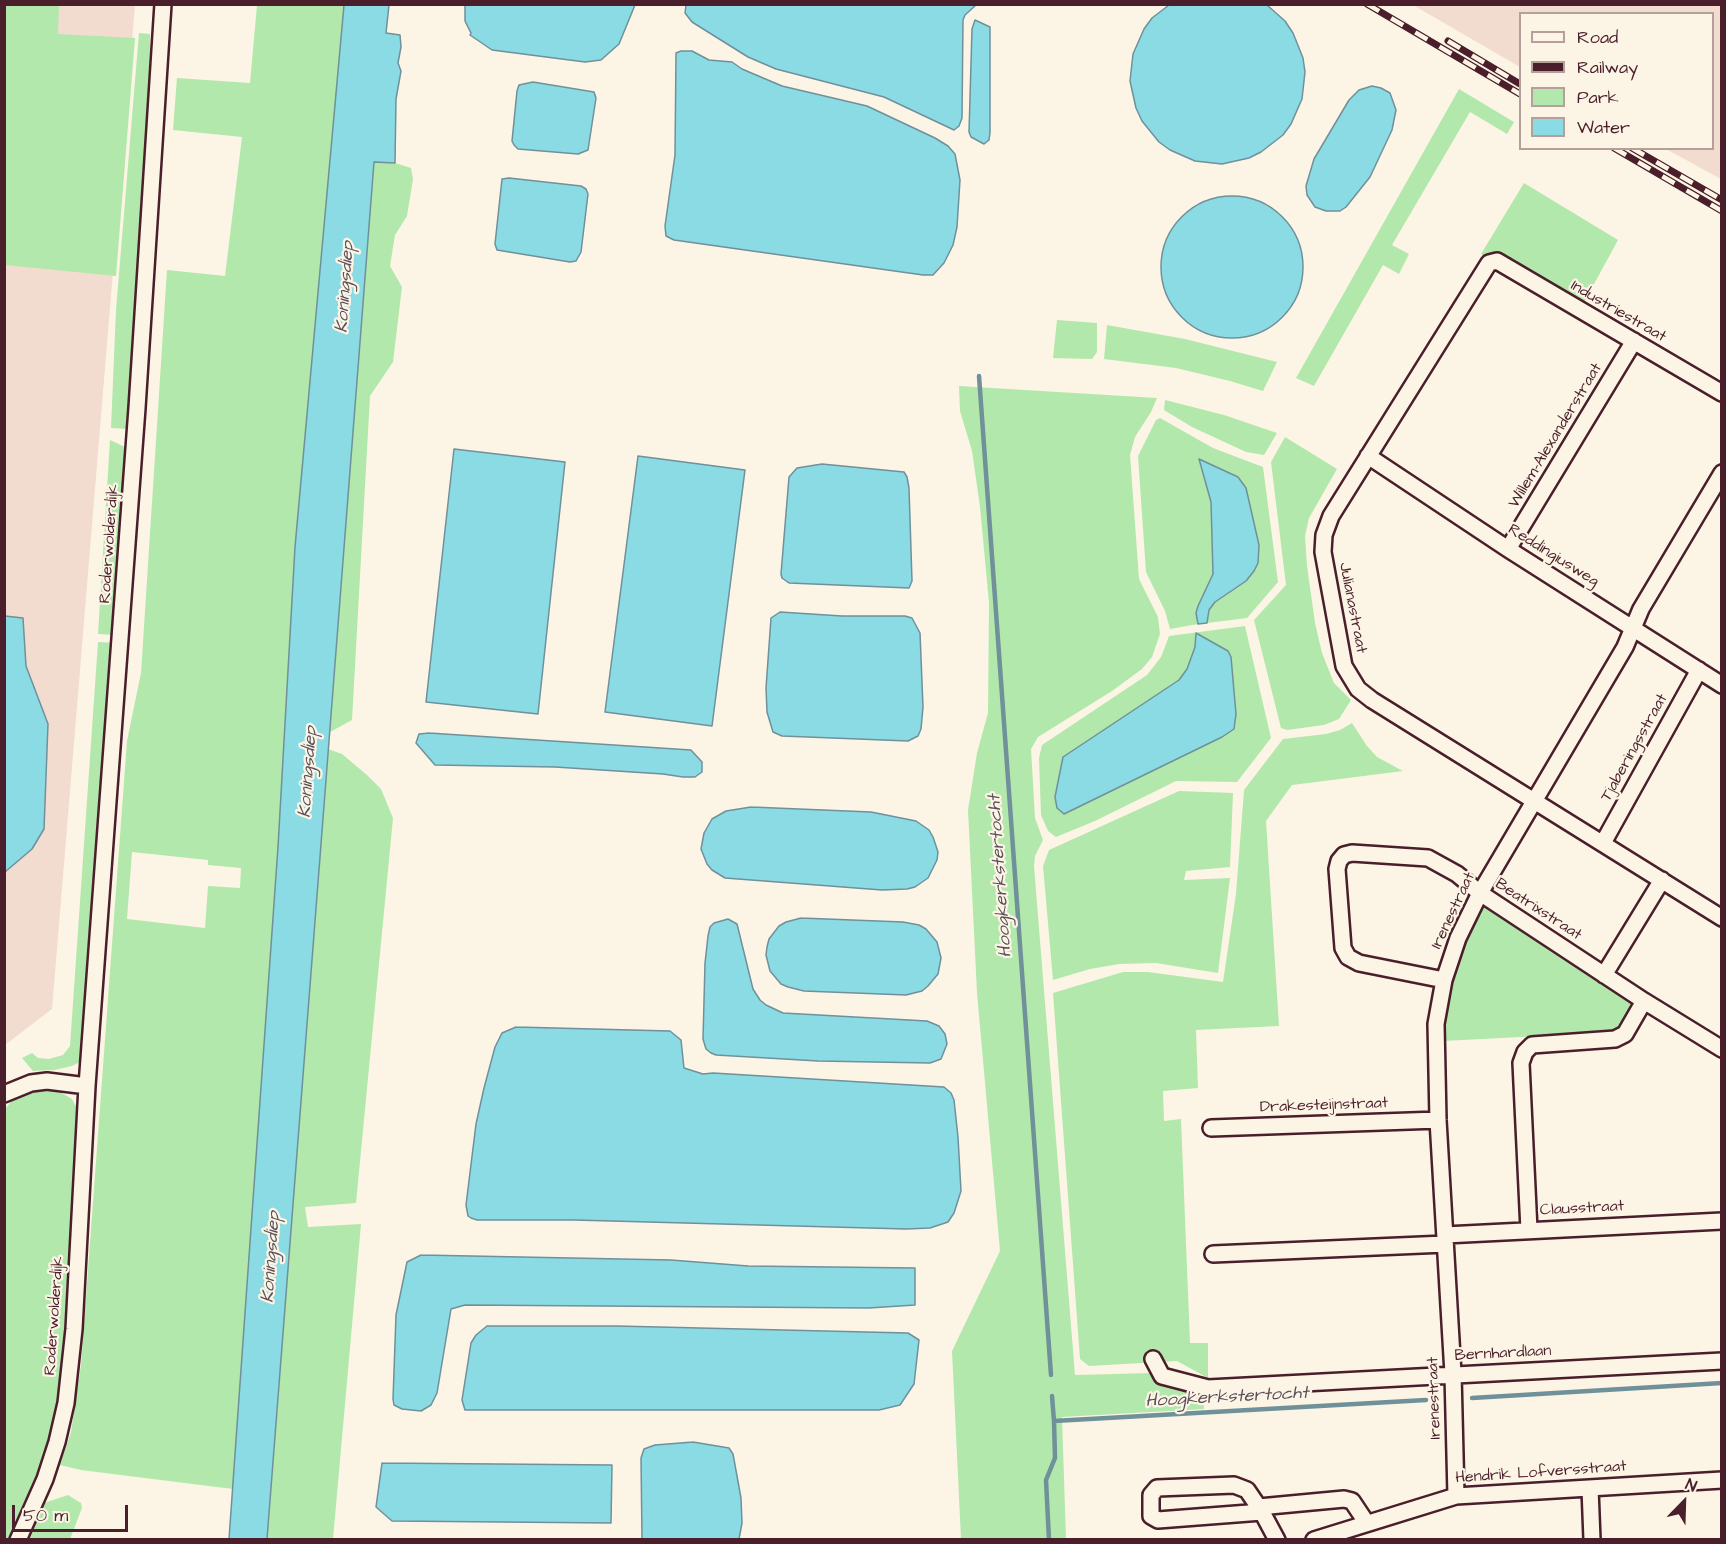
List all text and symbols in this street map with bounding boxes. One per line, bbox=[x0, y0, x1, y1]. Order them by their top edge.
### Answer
legend bbox=[1519, 12, 1714, 150]
text: Road bbox=[1577, 25, 1618, 50]
text: Railway bbox=[1577, 55, 1638, 80]
text: Park bbox=[1577, 85, 1619, 110]
text: Water bbox=[1577, 115, 1630, 140]
water label: Koningsdiep bbox=[332, 240, 360, 334]
street label: Industriestraat bbox=[1567, 277, 1669, 347]
street label: Willem-Alexanderstraat bbox=[1505, 360, 1607, 512]
street label: Roderwolderdijk bbox=[96, 484, 124, 604]
street label: Reddingiusweg bbox=[1504, 520, 1602, 592]
street label: Julianastraat bbox=[1334, 561, 1370, 655]
street label: Tjaberingsstraat bbox=[1597, 691, 1673, 805]
water label: Koningsdiep bbox=[295, 725, 323, 819]
water label: Hoogkerkstertocht bbox=[985, 794, 1017, 958]
street label: Irenestraat bbox=[1428, 869, 1480, 953]
street label: Beatrixstraat bbox=[1491, 875, 1585, 945]
street label: Drakesteijnstraat bbox=[1260, 1094, 1388, 1118]
street label: Clausstraat bbox=[1539, 1197, 1625, 1221]
water label: Koningsdiep bbox=[258, 1210, 286, 1304]
street label: Roderwolderdijk bbox=[41, 1256, 69, 1376]
street label: Bernhardlaan bbox=[1454, 1342, 1552, 1366]
street label: Irenestraat bbox=[1424, 1356, 1446, 1440]
water label: Hoogkerkstertocht bbox=[1145, 1383, 1309, 1413]
street label: Hendrik Lofversstraat bbox=[1455, 1457, 1627, 1489]
north arrow bbox=[1654, 1472, 1714, 1532]
text: N bbox=[1682, 1473, 1700, 1498]
scale bar bbox=[15, 1493, 130, 1531]
text: 50 m bbox=[23, 1503, 68, 1528]

